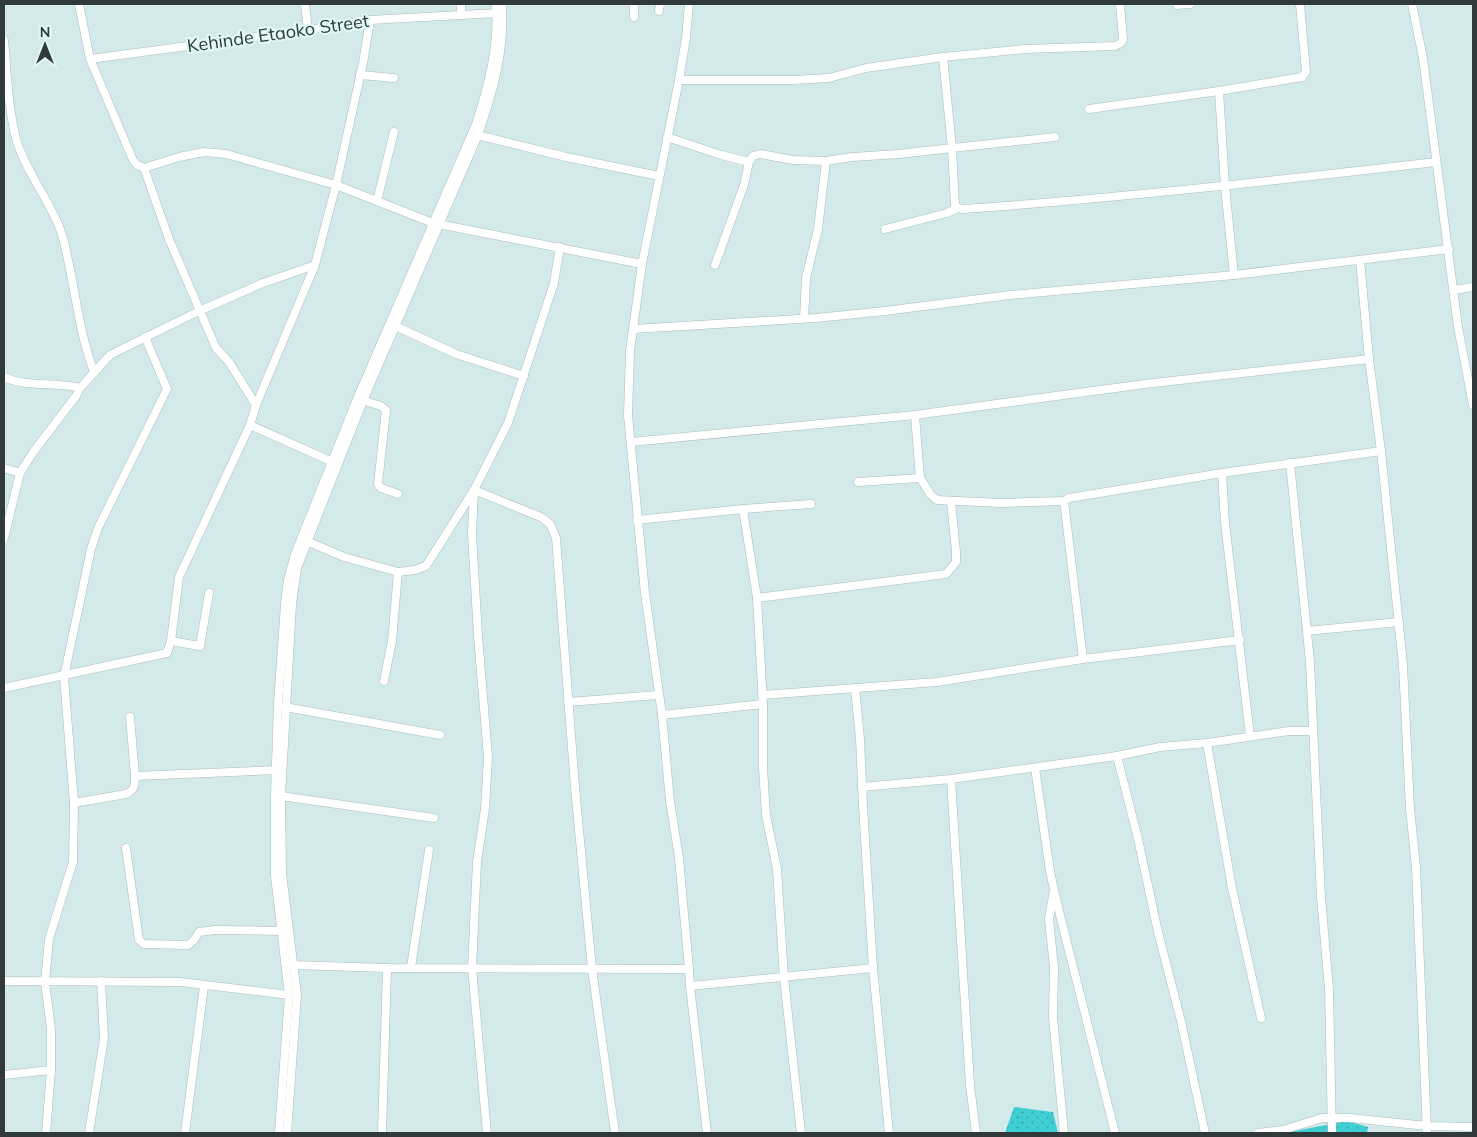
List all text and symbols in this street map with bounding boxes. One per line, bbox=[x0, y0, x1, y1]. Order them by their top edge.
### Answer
street label: Kehinde Etaoko Street bbox=[186, 9, 370, 57]
north arrow bbox=[20, 20, 70, 70]
text: N bbox=[40, 23, 50, 41]

